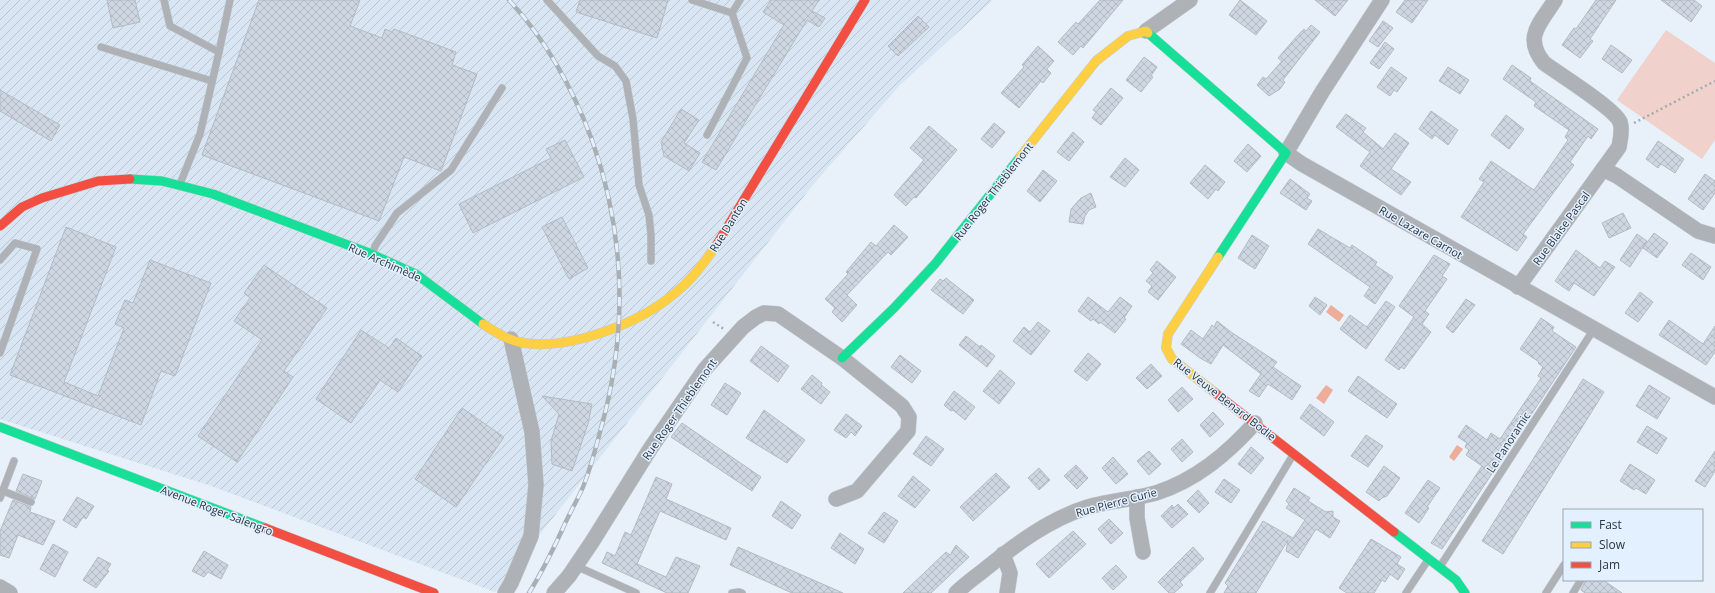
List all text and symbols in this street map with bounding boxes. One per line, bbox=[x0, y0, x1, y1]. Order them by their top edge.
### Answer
street label: Rue Roger Thieblemont bbox=[950, 139, 1036, 243]
street label: Rue Blaise Pascal bbox=[1529, 188, 1593, 268]
street label: Rue Danton bbox=[706, 195, 750, 255]
street label: Rue Lazare Carnot bbox=[1377, 202, 1466, 262]
street label: Rue Archimède bbox=[346, 239, 424, 285]
street label: Rue Veuve Benard Bodie bbox=[1171, 354, 1279, 444]
street label: Rue Roger Thieblemont bbox=[638, 355, 720, 463]
street label: Le Panoramic bbox=[1483, 409, 1533, 475]
street label: Avenue Roger Salengro bbox=[159, 482, 276, 538]
street label: Rue Pierre Curie bbox=[1074, 484, 1158, 520]
legend bbox=[1563, 509, 1703, 581]
text: Fast bbox=[1599, 516, 1622, 533]
text: Slow bbox=[1599, 536, 1626, 553]
text: Jam bbox=[1598, 556, 1620, 573]

